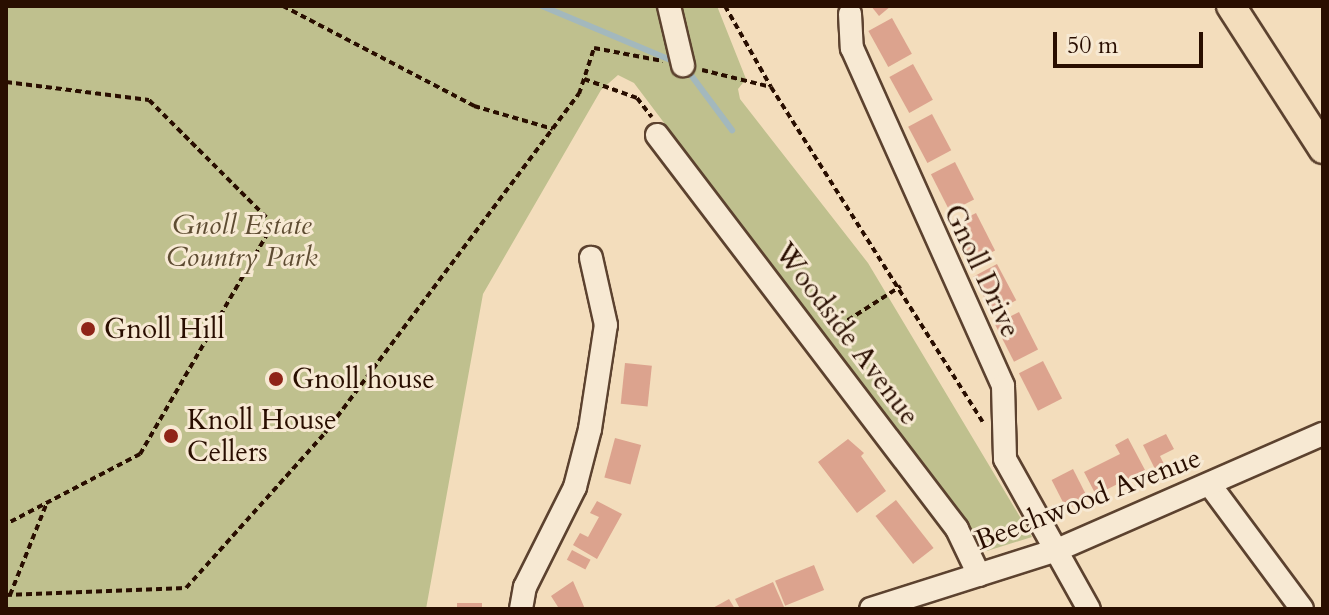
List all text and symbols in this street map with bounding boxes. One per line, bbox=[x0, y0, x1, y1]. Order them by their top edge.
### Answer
scale bar bbox=[1057, 16, 1207, 66]
text: 50 m bbox=[1067, 29, 1118, 62]
street label: Gnoll Drive bbox=[937, 199, 1027, 343]
park label: Gnoll Estate Country Park bbox=[166, 208, 318, 274]
street label: Woodside Avenue bbox=[768, 236, 926, 432]
place label: Gnoll Hill bbox=[104, 312, 225, 346]
marker: Gnoll Hill bbox=[79, 320, 97, 338]
place label: Gnoll house bbox=[292, 362, 435, 396]
marker: Gnoll house bbox=[267, 370, 285, 388]
place label: Knoll House Cellers bbox=[187, 403, 337, 469]
marker: Knoll House Cellers bbox=[162, 427, 180, 445]
street label: Beechwood Avenue bbox=[971, 441, 1205, 557]

